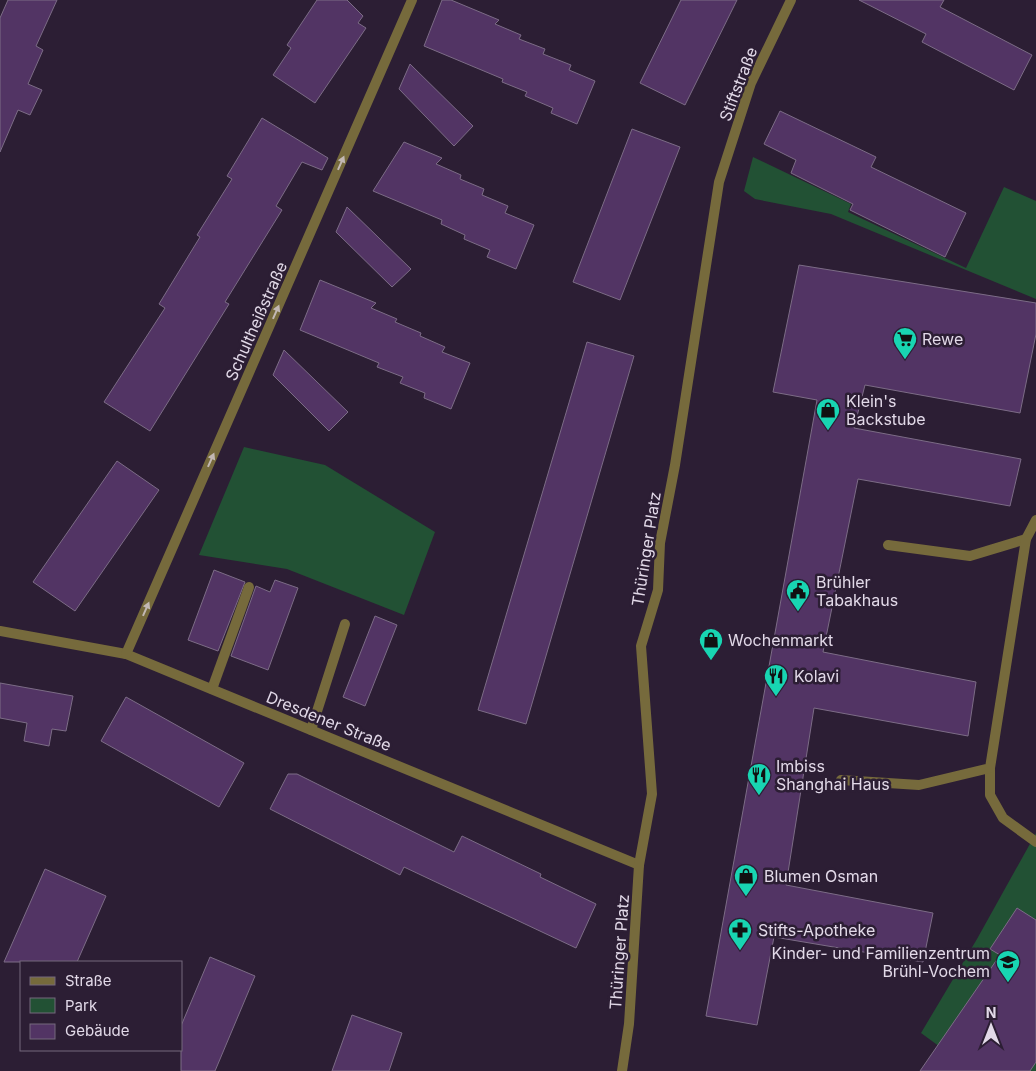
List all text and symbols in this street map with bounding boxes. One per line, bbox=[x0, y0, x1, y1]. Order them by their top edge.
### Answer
street label: Stiftstraße bbox=[715, 44, 761, 124]
one-way arrow bbox=[338, 156, 346, 170]
street label: Schultheißstraße bbox=[221, 258, 291, 384]
one-way arrow bbox=[273, 305, 281, 319]
supermarket icon: Rewe bbox=[892, 326, 918, 360]
place label: Rewe bbox=[922, 329, 963, 349]
place label: Klein's Backstube bbox=[846, 391, 926, 429]
shop icon: Klein's Backstube bbox=[815, 397, 841, 431]
one-way arrow bbox=[208, 453, 216, 467]
street label: Thüringer Platz bbox=[627, 490, 665, 608]
place label: Brühler Tabakhaus bbox=[816, 572, 898, 610]
public building icon: Brühler Tabakhaus bbox=[785, 578, 811, 612]
one-way arrow bbox=[142, 602, 150, 616]
shop icon: Wochenmarkt bbox=[698, 627, 724, 661]
place label: Wochenmarkt bbox=[728, 630, 833, 650]
restaurant icon: Kolavi bbox=[763, 663, 789, 697]
place label: Kolavi bbox=[794, 666, 839, 686]
street label: Dresdener Straße bbox=[264, 687, 394, 755]
place label: Imbiss Shanghai Haus bbox=[776, 756, 890, 794]
restaurant icon: Imbiss Shanghai Haus bbox=[746, 762, 772, 796]
shop icon: Blumen Osman bbox=[733, 863, 759, 897]
place label: Blumen Osman bbox=[764, 866, 878, 886]
street label: Thüringer Platz bbox=[605, 894, 633, 1010]
pharmacy icon: Stifts-Apotheke bbox=[727, 917, 753, 951]
place label: Stifts-Apotheke bbox=[758, 920, 875, 940]
place label: Kinder- und Familienzentrum Brühl-Vochem bbox=[772, 943, 990, 981]
school or university icon: Kinder- und Familienzentrum Brühl-Vochem bbox=[995, 949, 1021, 983]
legend bbox=[20, 961, 182, 1051]
text: Straße bbox=[65, 971, 112, 990]
text: Park bbox=[65, 996, 98, 1015]
north arrow bbox=[966, 1001, 1016, 1051]
text: N bbox=[986, 1004, 996, 1021]
text: Gebäude bbox=[65, 1021, 130, 1040]

